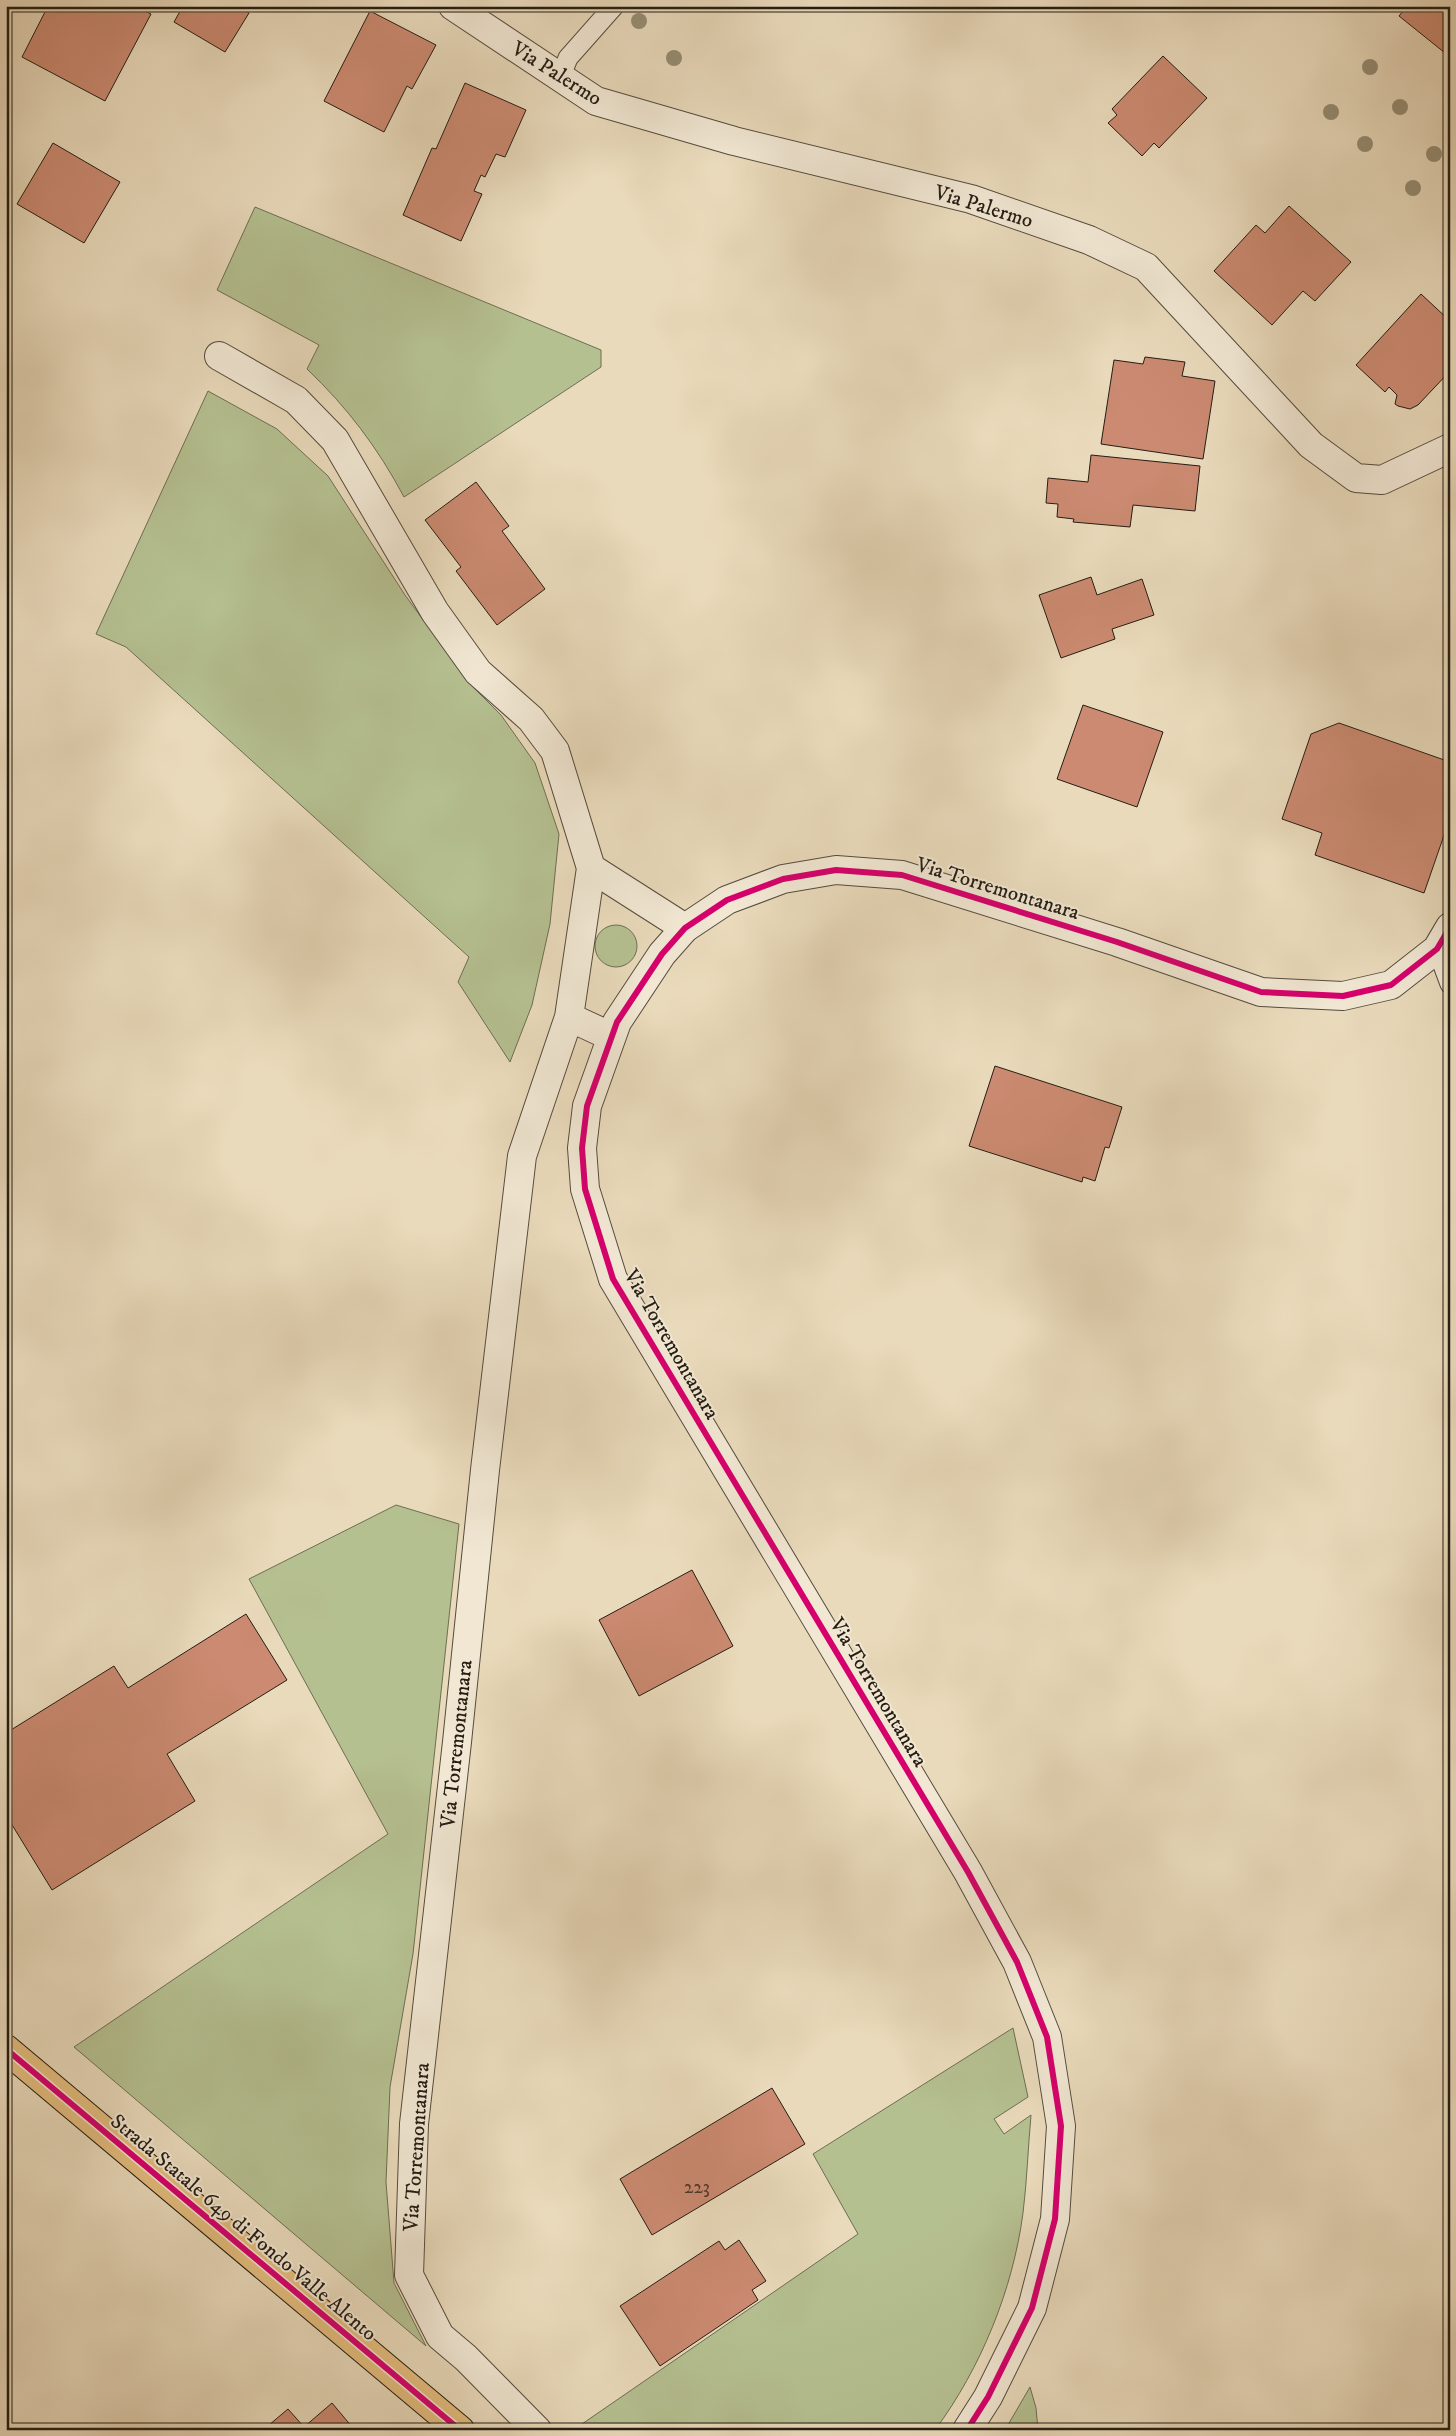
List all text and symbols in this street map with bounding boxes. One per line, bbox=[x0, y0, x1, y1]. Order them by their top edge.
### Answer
street label: Via Palermo bbox=[506, 35, 607, 112]
street label: Via Palermo bbox=[930, 179, 1036, 234]
street label: Via Torremontanara bbox=[912, 852, 1082, 926]
street label: Via Torremontanara bbox=[617, 1264, 725, 1424]
street label: Via Torremontanara bbox=[823, 1612, 933, 1772]
street label: Via Torremontanara bbox=[435, 1659, 479, 1831]
street label: Via Torremontanara bbox=[398, 2062, 436, 2233]
street label: Strada Statale 649 di Fondo Valle Alento bbox=[105, 2109, 382, 2347]
house number: 223 bbox=[684, 2176, 710, 2199]

